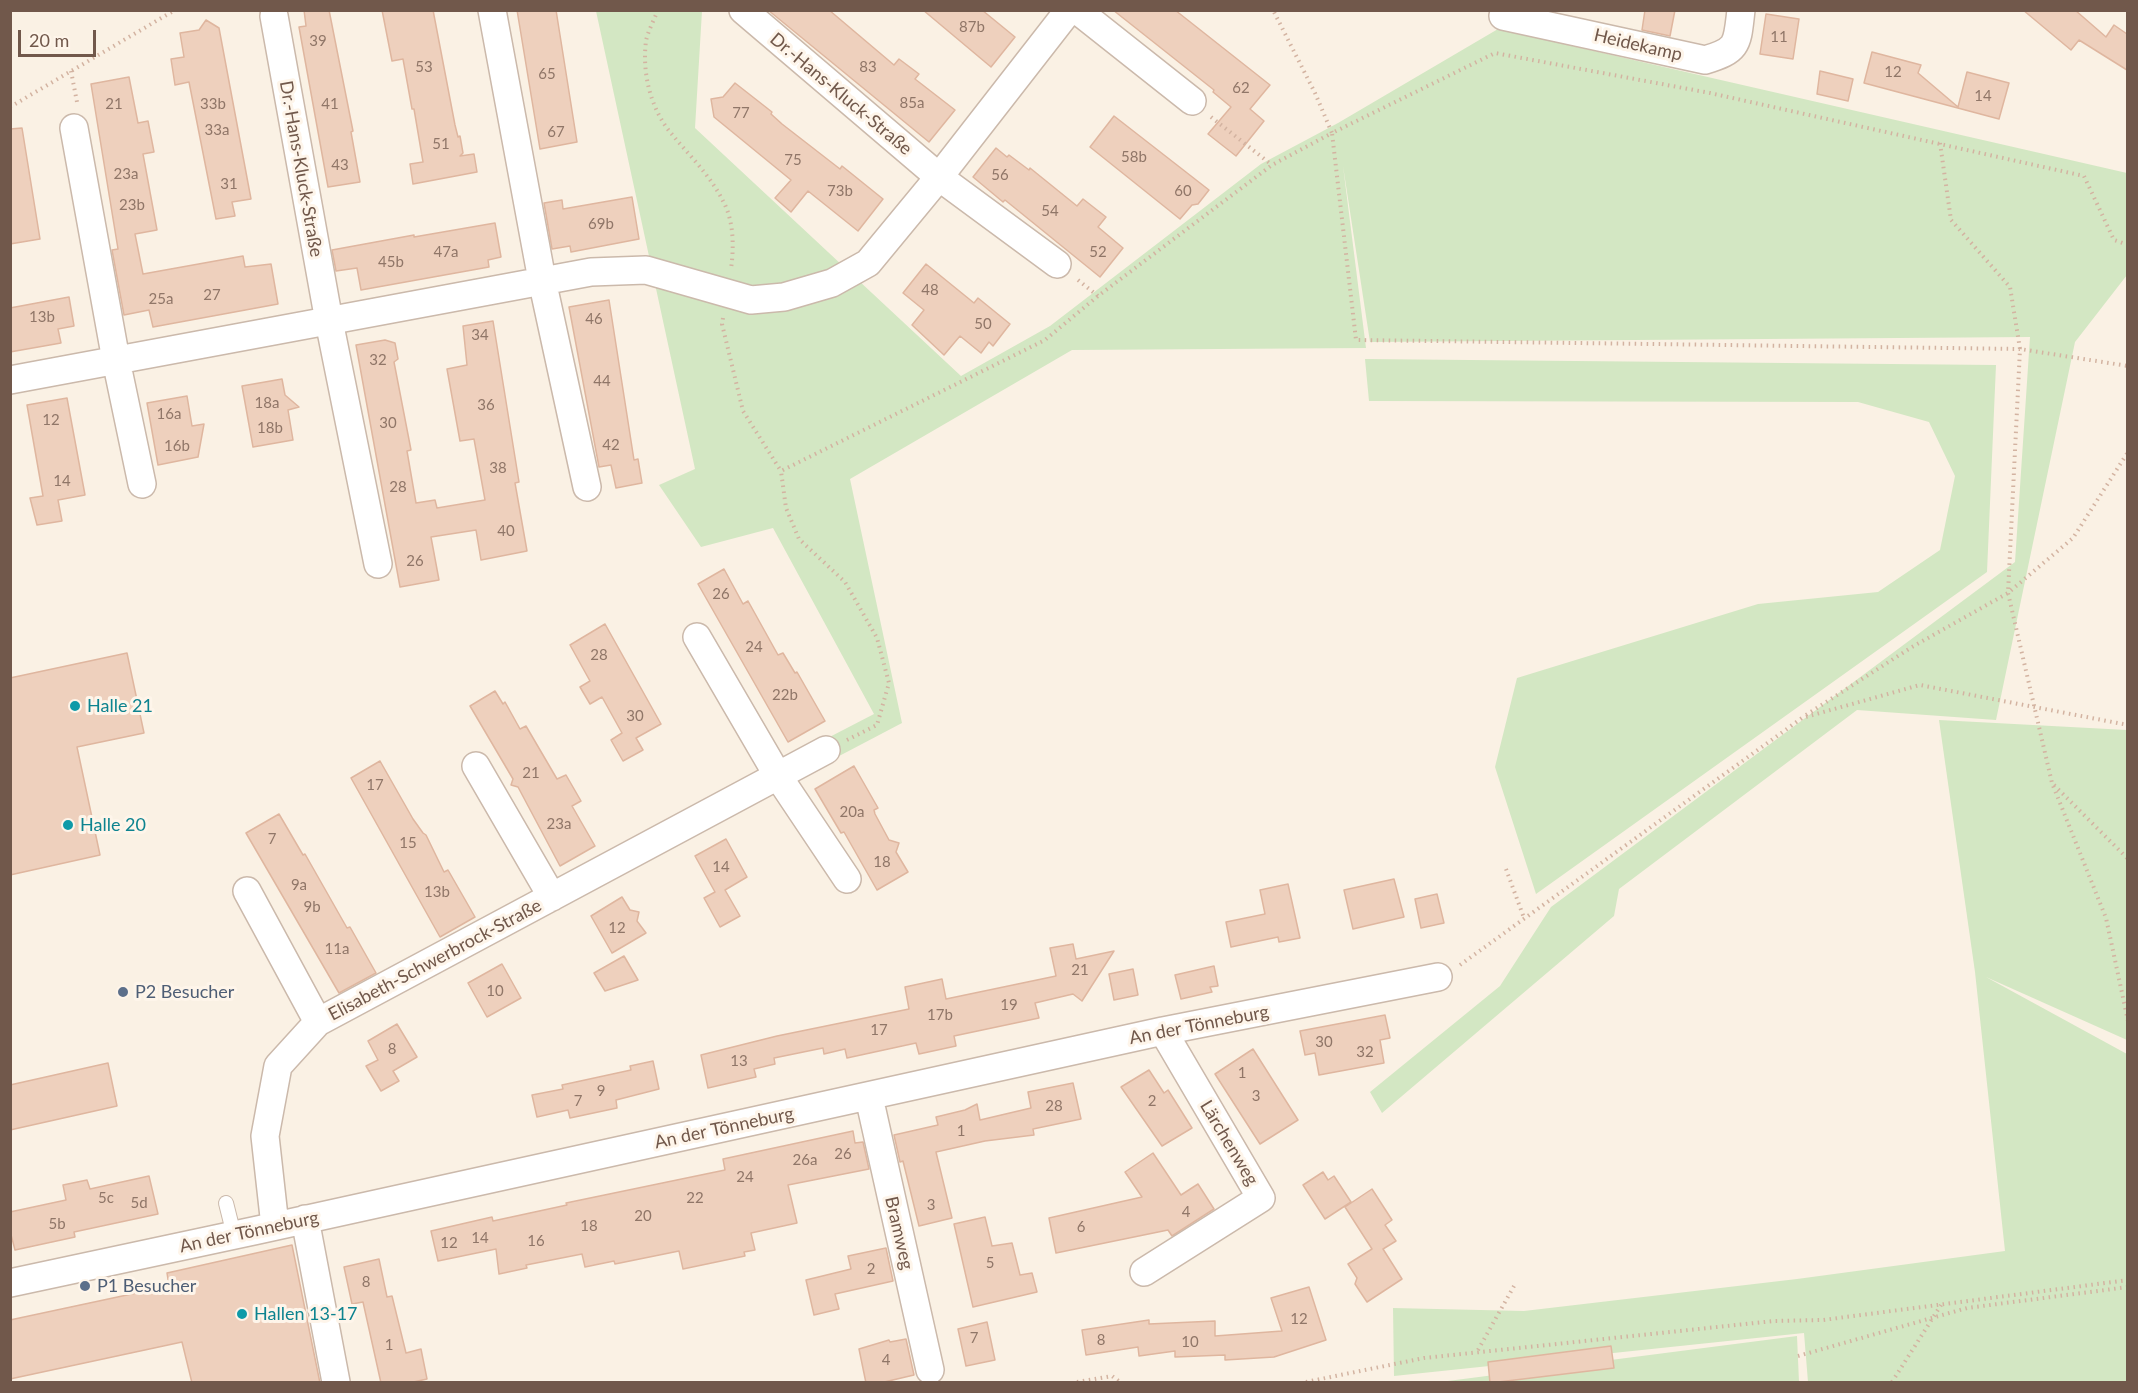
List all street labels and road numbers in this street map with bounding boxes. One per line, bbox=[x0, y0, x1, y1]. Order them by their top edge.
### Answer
street label: Heidekamp bbox=[1592, 24, 1684, 66]
street label: Dr.-Hans-Kluck-Straße bbox=[766, 28, 916, 160]
street label: Dr.-Hans-Kluck-Straße bbox=[275, 79, 327, 259]
street label: Elisabeth-Schwerbrock-Straße bbox=[325, 895, 545, 1025]
street label: An der Tönneburg bbox=[1127, 1001, 1271, 1049]
street label: Lärchenweg bbox=[1195, 1097, 1263, 1189]
street label: An der Tönneburg bbox=[652, 1103, 796, 1153]
street label: Bramweg bbox=[880, 1194, 918, 1272]
street label: An der Tönneburg bbox=[177, 1207, 321, 1257]

